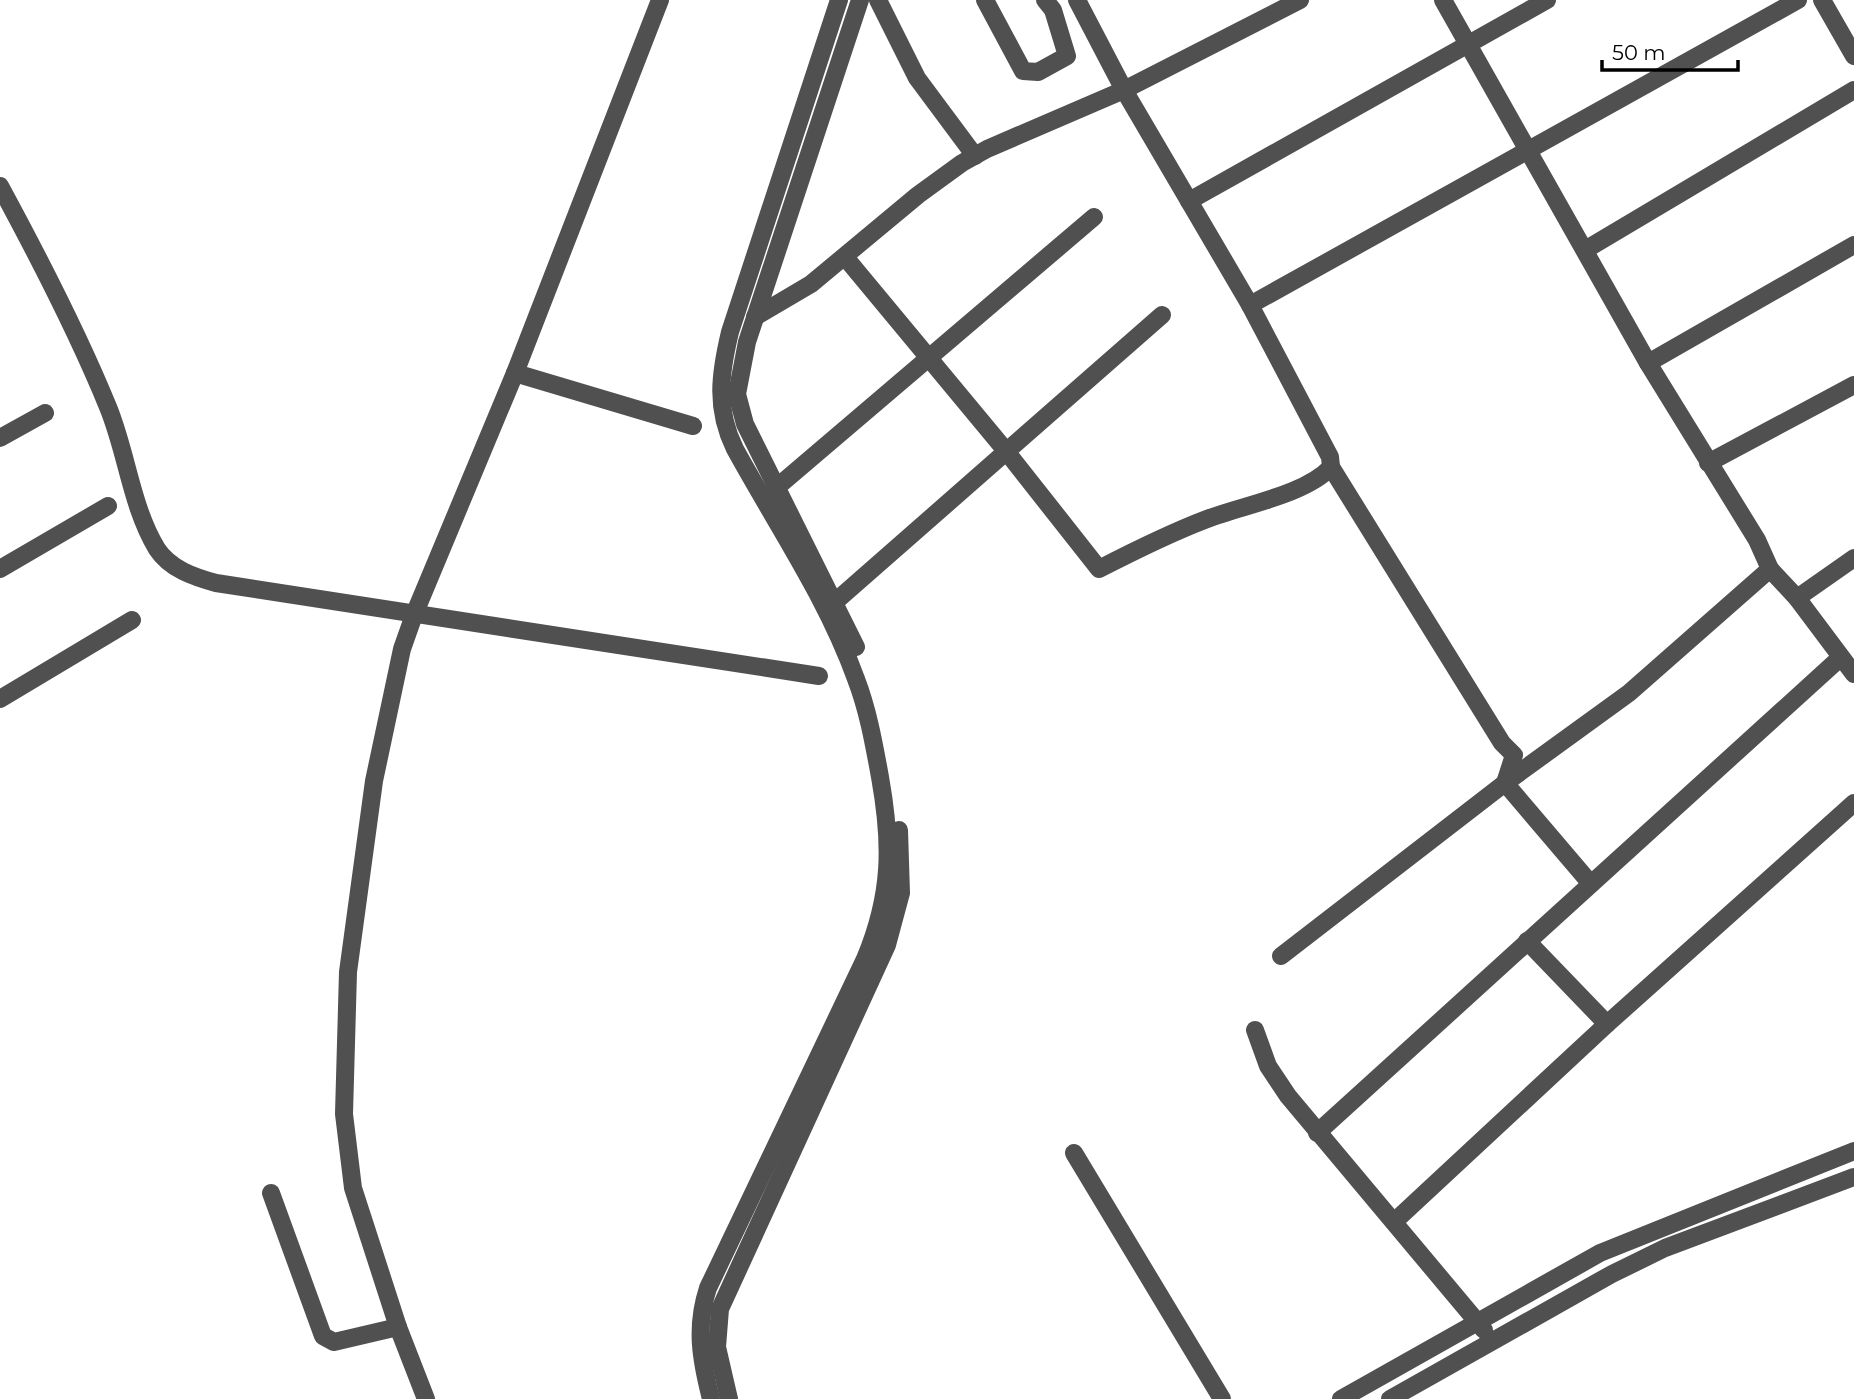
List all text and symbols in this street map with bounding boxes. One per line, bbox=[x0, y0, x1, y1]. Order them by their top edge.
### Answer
scale bar bbox=[1602, 28, 1738, 72]
text: 50 m bbox=[1612, 40, 1666, 65]

